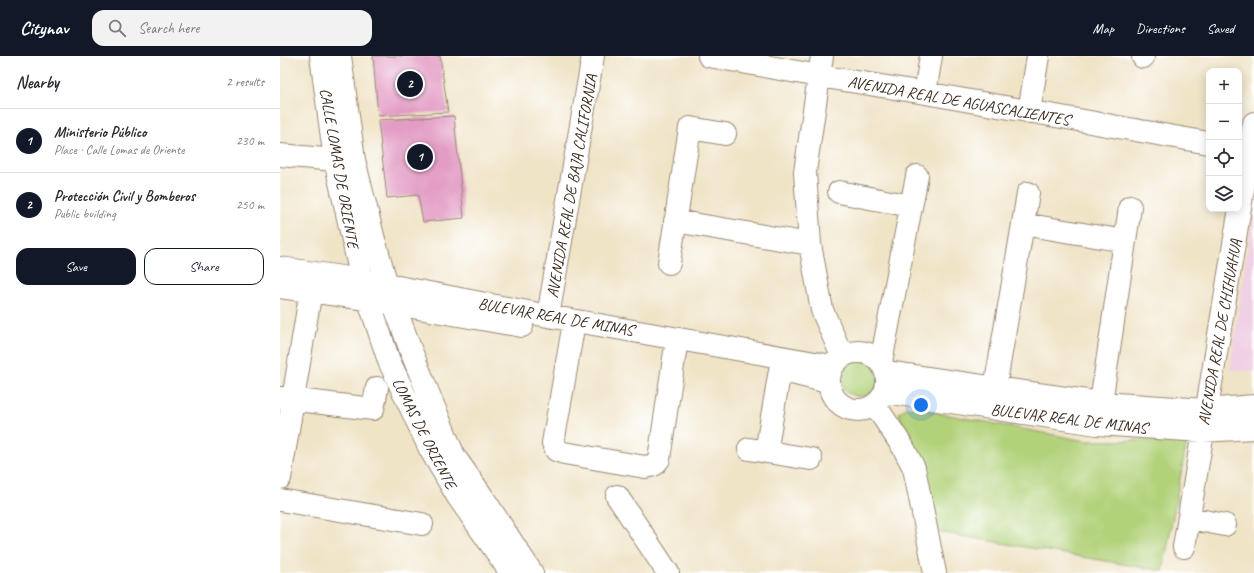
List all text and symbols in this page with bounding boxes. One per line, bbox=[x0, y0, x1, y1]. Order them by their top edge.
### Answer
search box bbox=[92, 10, 372, 46]
text: Citynav bbox=[20, 16, 68, 40]
icon: search bbox=[106, 17, 128, 39]
text: Search here bbox=[138, 19, 199, 38]
text: Map bbox=[1093, 20, 1114, 37]
text: Directions bbox=[1136, 20, 1185, 37]
text: Saved bbox=[1207, 20, 1234, 37]
map controls bbox=[1206, 68, 1242, 212]
button: + bbox=[1206, 68, 1242, 104]
pin: 2 bbox=[397, 69, 423, 99]
text: Nearby bbox=[16, 72, 59, 93]
street label: AVENIDA REAL DE BAJA CALIFORNIA bbox=[542, 72, 602, 299]
street label: AVENIDA REAL DE AGUASCALIENTES bbox=[846, 72, 1074, 131]
text: 2 results bbox=[226, 74, 264, 90]
street label: CALLE LOMAS DE ORIENTE bbox=[315, 87, 363, 252]
button: − bbox=[1206, 104, 1242, 140]
text: Ministerio Público bbox=[54, 123, 147, 142]
text: 1 bbox=[26, 133, 32, 149]
text: 230 m bbox=[236, 133, 264, 149]
button: locate bbox=[1206, 140, 1242, 176]
text: Place · Calle Lomas de Oriente bbox=[54, 142, 184, 158]
pin: 1 bbox=[407, 142, 433, 172]
button: layers bbox=[1206, 176, 1242, 212]
text: Protección Civil y Bomberos bbox=[54, 187, 195, 206]
text: 2 bbox=[26, 197, 32, 213]
text: 250 m bbox=[236, 197, 264, 213]
text: Public building bbox=[54, 206, 116, 222]
street label: AVENIDA REAL DE CHIHUAHUA bbox=[1194, 237, 1246, 427]
button: Save bbox=[16, 248, 136, 285]
button: Share bbox=[144, 248, 264, 285]
street label: BULEVAR REAL DE MINAS bbox=[477, 293, 638, 341]
street label: LOMAS DE ORIENTE bbox=[388, 375, 462, 494]
your location bbox=[911, 395, 931, 415]
street label: BULEVAR REAL DE MINAS bbox=[990, 399, 1151, 439]

